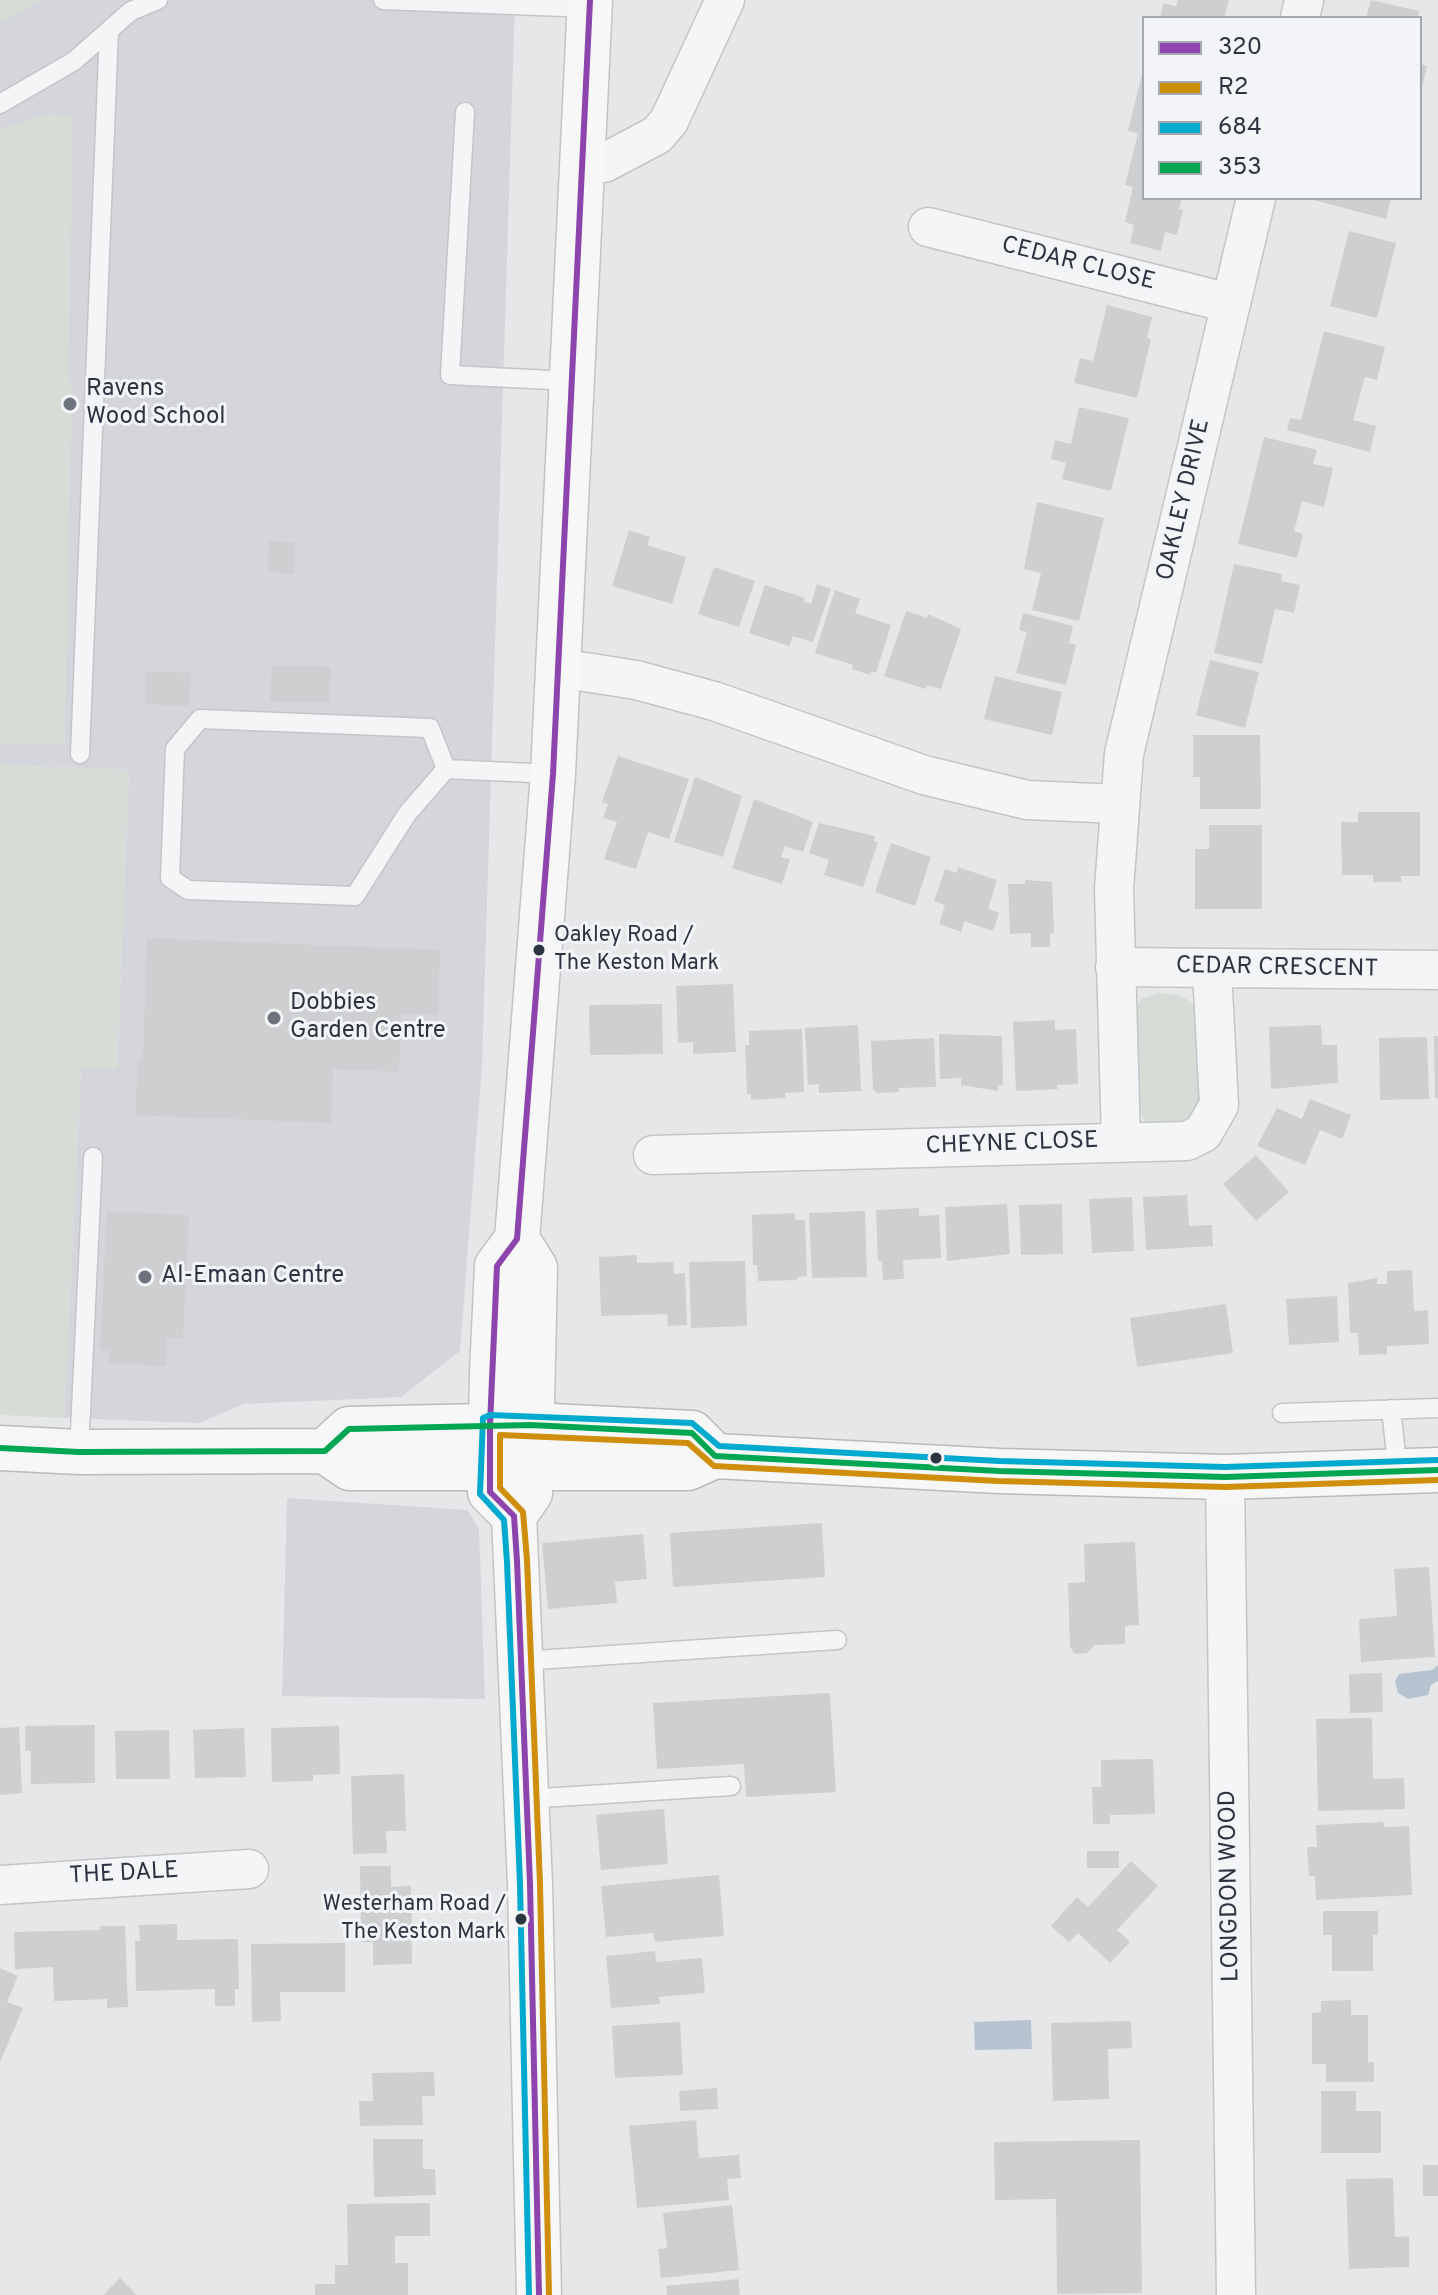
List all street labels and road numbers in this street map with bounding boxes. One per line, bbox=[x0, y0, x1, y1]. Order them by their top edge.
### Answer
street label: CEDAR CLOSE bbox=[998, 232, 1158, 298]
street label: OAKLEY DRIVE bbox=[1152, 416, 1218, 584]
street label: CEDAR CRESCENT bbox=[1176, 953, 1378, 985]
street label: CHEYNE CLOSE bbox=[925, 1128, 1099, 1162]
street label: LONGDON WOOD bbox=[1215, 1790, 1247, 1982]
street label: THE DALE bbox=[69, 1858, 179, 1892]

